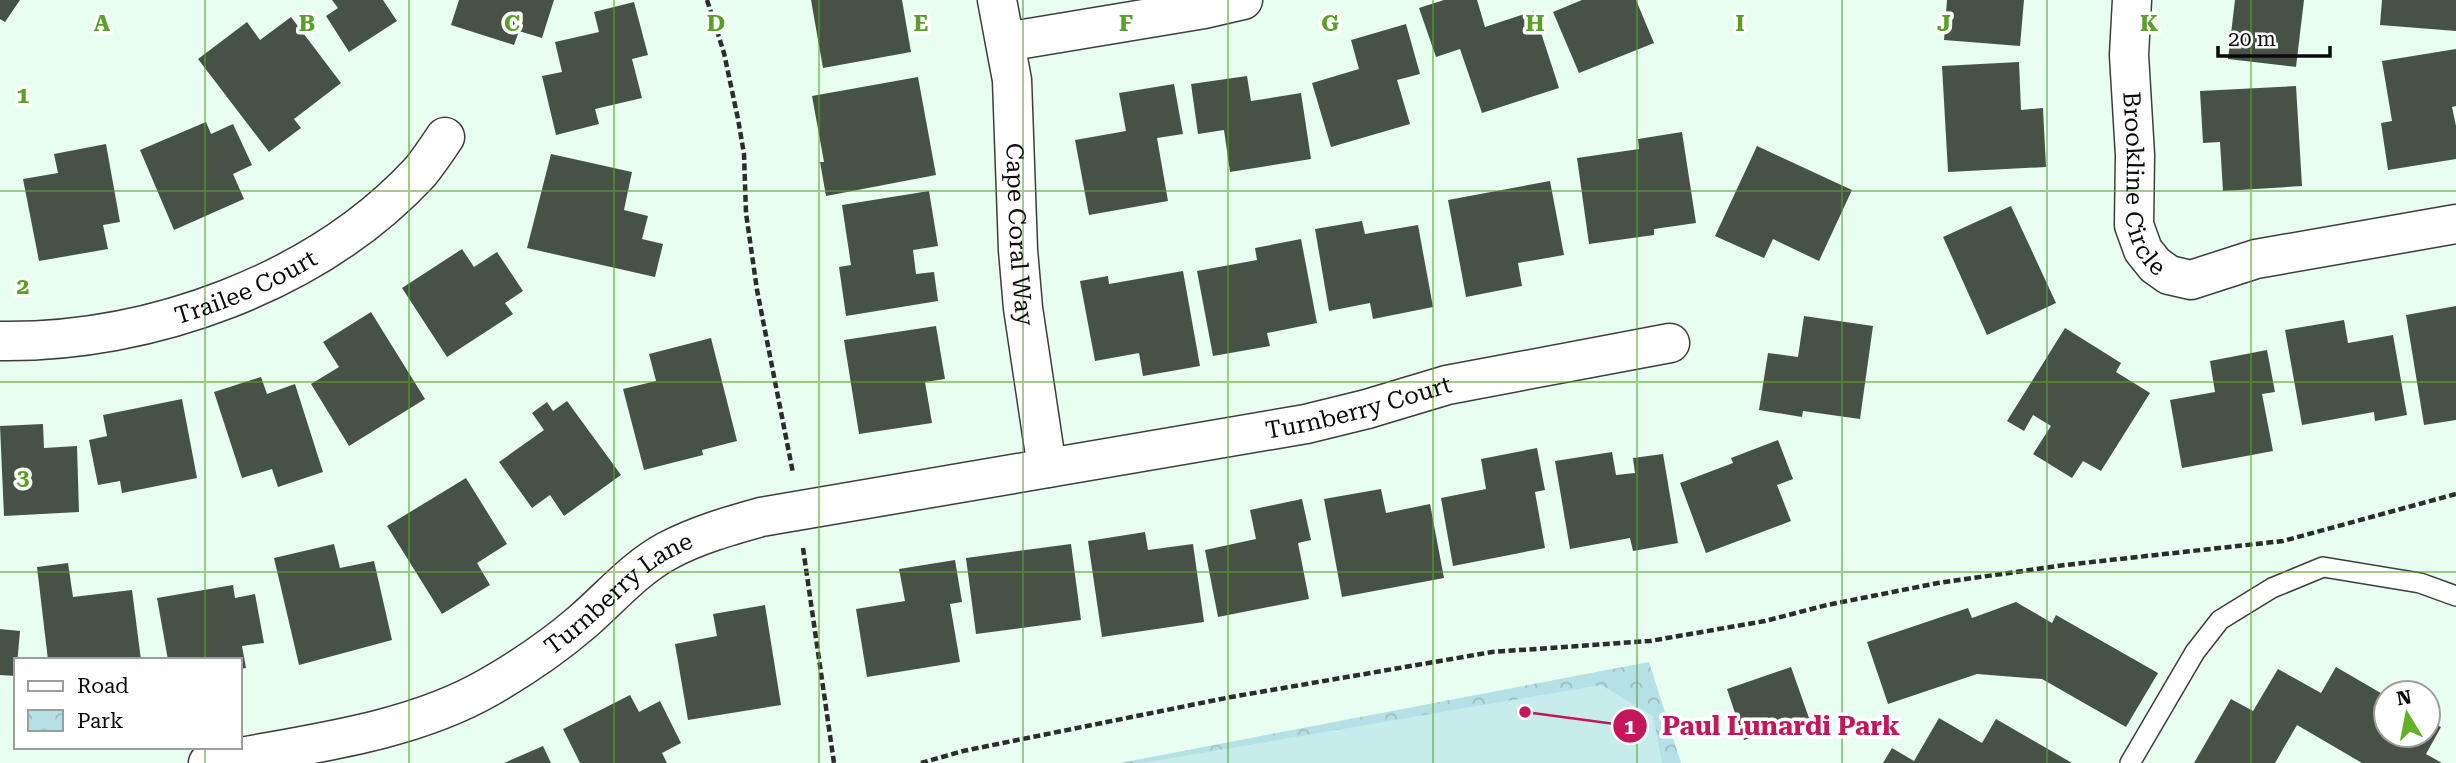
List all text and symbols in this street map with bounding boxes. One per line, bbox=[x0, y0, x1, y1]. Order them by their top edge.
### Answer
text: A bbox=[94, 10, 111, 37]
text: B bbox=[299, 10, 315, 37]
text: C bbox=[504, 10, 520, 37]
text: D bbox=[707, 10, 725, 37]
text: E bbox=[914, 10, 928, 37]
text: F bbox=[1119, 10, 1133, 37]
text: G bbox=[1321, 10, 1339, 37]
text: H bbox=[1526, 10, 1545, 37]
text: I bbox=[1735, 10, 1745, 37]
text: J bbox=[1937, 10, 1951, 37]
text: K bbox=[2140, 10, 2158, 37]
scale bar bbox=[2218, 14, 2330, 58]
text: 20 m bbox=[2228, 27, 2276, 51]
text: 1 bbox=[17, 82, 30, 109]
street label: Brookline Circle bbox=[2117, 91, 2171, 282]
street label: Cape Coral Way bbox=[1000, 142, 1040, 329]
street label: Trailee Court bbox=[171, 244, 322, 330]
text: 2 bbox=[17, 273, 29, 300]
street label: Turnberry Court bbox=[1263, 370, 1455, 445]
text: 3 bbox=[17, 464, 30, 491]
street label: Turnberry Lane bbox=[539, 527, 697, 661]
legend bbox=[14, 658, 242, 749]
text: Road bbox=[77, 674, 129, 698]
north arrow bbox=[2372, 679, 2442, 749]
text: N bbox=[2395, 685, 2414, 710]
callout: Paul Lunardi Park bbox=[1613, 703, 1914, 750]
text: Park bbox=[77, 709, 123, 733]
text: Paul Lunardi Park bbox=[1662, 711, 1900, 741]
text: 1 bbox=[1624, 715, 1636, 739]

